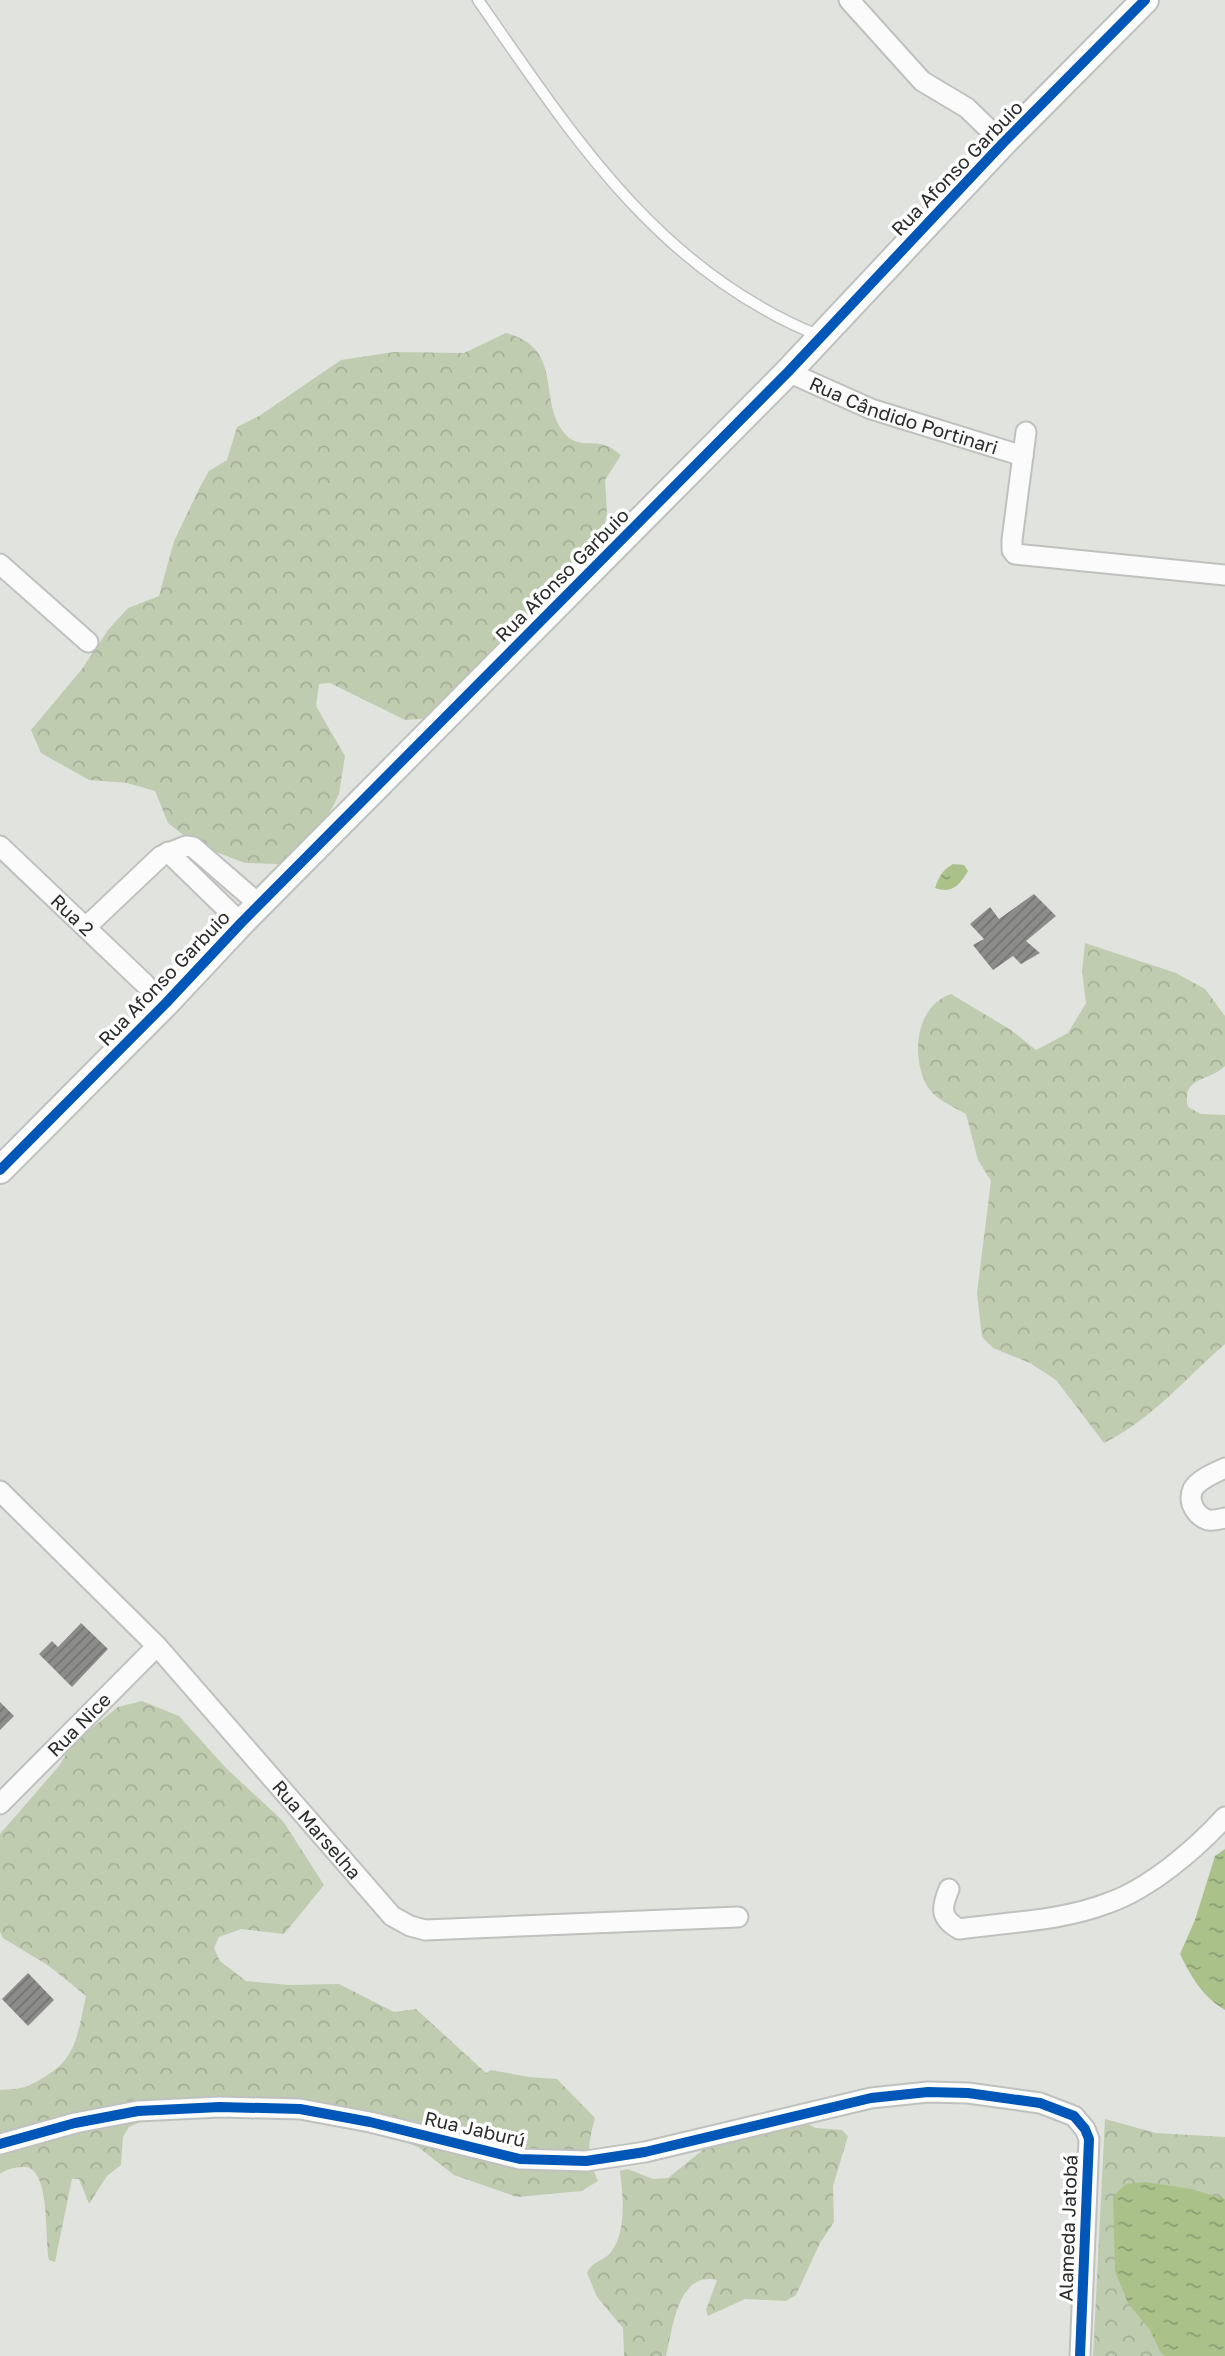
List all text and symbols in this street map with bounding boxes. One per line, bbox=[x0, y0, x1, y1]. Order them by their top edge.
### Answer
street label: Rua Afonso Garbuio bbox=[886, 95, 1027, 240]
street label: Rua Cândido Portinari bbox=[806, 371, 1001, 459]
street label: Rua Afonso Garbuio bbox=[490, 503, 633, 646]
street label: Rua 2 bbox=[47, 889, 99, 940]
street label: Rua Afonso Garbuio bbox=[93, 905, 234, 1050]
street label: Rua Nice bbox=[42, 1688, 115, 1761]
street label: Rua Marselha bbox=[268, 1775, 366, 1883]
street label: Rua Jaburú bbox=[422, 2106, 528, 2151]
street label: Alameda Jatobá bbox=[1053, 2154, 1082, 2302]

